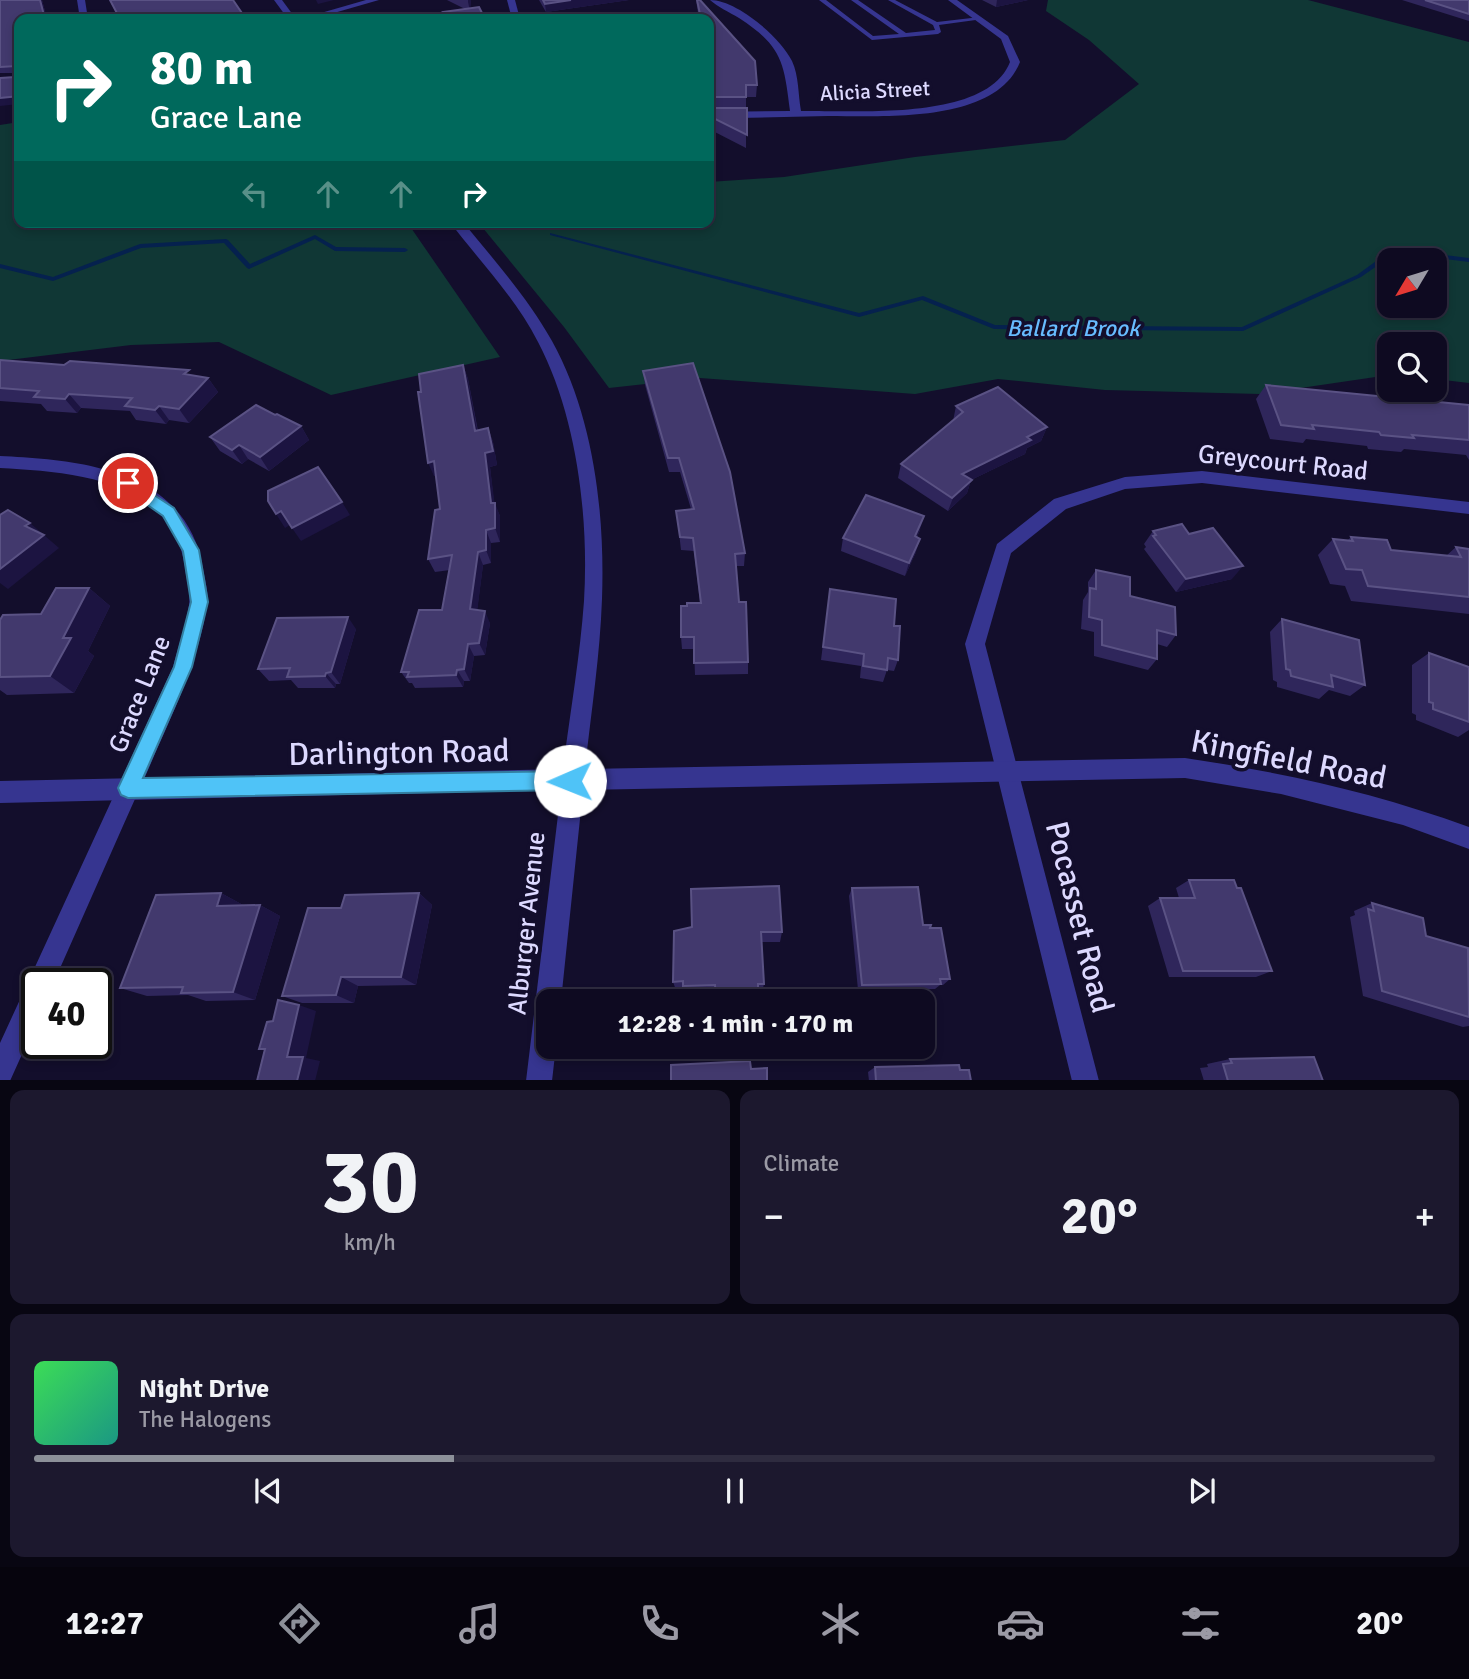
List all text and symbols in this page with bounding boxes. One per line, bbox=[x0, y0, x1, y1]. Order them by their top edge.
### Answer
text: 80 m bbox=[150, 38, 253, 98]
icon: right bbox=[35, 42, 126, 133]
street label: Alicia Street bbox=[819, 75, 931, 107]
text: Grace Lane bbox=[150, 98, 302, 137]
icon: left bbox=[236, 175, 274, 213]
icon: ahead bbox=[309, 175, 347, 213]
icon: ahead bbox=[382, 175, 420, 213]
icon: right bbox=[455, 175, 493, 213]
north arrow bbox=[1377, 248, 1447, 318]
map controls bbox=[1377, 248, 1447, 402]
water label: Ballard Brook bbox=[1006, 314, 1142, 343]
button: search bbox=[1377, 332, 1447, 402]
street label: Greycourt Road bbox=[1196, 438, 1369, 488]
pin bbox=[98, 453, 158, 513]
icon: arrive bbox=[109, 464, 147, 502]
street label: Grace Lane bbox=[102, 631, 178, 758]
street label: Kingfield Road bbox=[1188, 721, 1390, 798]
street label: Darlington Road bbox=[288, 731, 510, 774]
position arrow bbox=[533, 744, 607, 818]
street label: Pocasset Road bbox=[1037, 817, 1122, 1017]
street label: Alburger Avenue bbox=[501, 830, 553, 1016]
speed limit sign: 40 bbox=[21, 968, 112, 1059]
text: 12:28 · 1 min · 170 m bbox=[618, 1008, 853, 1040]
text: 30 bbox=[321, 1126, 419, 1239]
text: Climate bbox=[764, 1149, 839, 1178]
text: 20° bbox=[1061, 1184, 1138, 1248]
text: − bbox=[764, 1193, 784, 1240]
text: + bbox=[1414, 1193, 1435, 1240]
text: km/h bbox=[344, 1228, 396, 1257]
text: Night Drive bbox=[139, 1373, 269, 1405]
text: The Halogens bbox=[139, 1405, 271, 1434]
icon: previous bbox=[249, 1472, 287, 1510]
icon: pause bbox=[716, 1472, 754, 1510]
icon: next bbox=[1183, 1472, 1221, 1510]
icon: directions bbox=[275, 1599, 324, 1648]
icon: music bbox=[455, 1599, 504, 1648]
icon: phone bbox=[635, 1599, 684, 1648]
icon: climate bbox=[816, 1599, 865, 1648]
icon: car bbox=[996, 1599, 1045, 1648]
icon: filters bbox=[1176, 1599, 1225, 1648]
text: 12:27 bbox=[66, 1604, 144, 1643]
text: 20° bbox=[1356, 1604, 1403, 1643]

